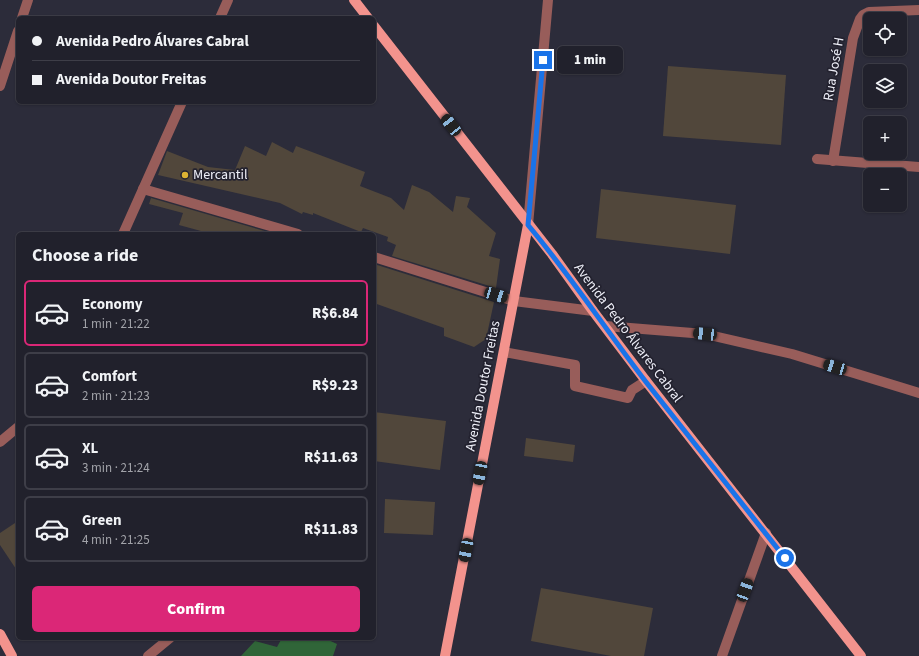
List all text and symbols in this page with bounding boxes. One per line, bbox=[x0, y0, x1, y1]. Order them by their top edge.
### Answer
map controls bbox=[863, 12, 907, 212]
button: locate bbox=[863, 12, 907, 56]
text: Avenida Pedro Álvares Cabral bbox=[56, 31, 249, 52]
street label: Rua José H bbox=[819, 36, 849, 102]
callout: 1 min bbox=[557, 46, 623, 74]
route end bbox=[534, 51, 552, 69]
text: 1 min bbox=[574, 51, 606, 69]
button: layers bbox=[863, 64, 907, 108]
text: Avenida Doutor Freitas bbox=[56, 69, 206, 90]
car bbox=[439, 112, 463, 138]
button: + bbox=[863, 116, 907, 160]
place label: Mercantil bbox=[193, 165, 248, 185]
button: − bbox=[863, 168, 907, 212]
marker: Mercantil bbox=[180, 170, 190, 180]
text: Choose a ride bbox=[32, 243, 138, 268]
street label: Avenida Pedro Álvares Cabral bbox=[569, 259, 687, 407]
car bbox=[483, 286, 509, 304]
text: Economy bbox=[82, 294, 143, 315]
icon: car bbox=[34, 295, 70, 331]
text: R$6.84 bbox=[312, 303, 358, 324]
text: 1 min · 21:22 bbox=[82, 315, 150, 333]
street label: Avenida Doutor Freitas bbox=[461, 319, 505, 453]
car bbox=[692, 327, 718, 341]
car bbox=[822, 358, 848, 376]
text: Comfort bbox=[82, 366, 137, 387]
icon: car bbox=[34, 367, 70, 403]
text: R$9.23 bbox=[312, 375, 358, 396]
text: 2 min · 21:23 bbox=[82, 387, 150, 405]
text: XL bbox=[82, 438, 98, 459]
icon: car bbox=[34, 439, 70, 475]
text: R$11.63 bbox=[304, 447, 358, 468]
text: 3 min · 21:24 bbox=[82, 459, 150, 477]
car bbox=[472, 460, 488, 486]
text: Green bbox=[82, 510, 122, 531]
icon: car bbox=[34, 511, 70, 547]
text: R$11.83 bbox=[304, 519, 358, 540]
text: 4 min · 21:25 bbox=[82, 531, 150, 549]
car bbox=[458, 537, 474, 563]
route start bbox=[776, 549, 794, 567]
car bbox=[735, 577, 755, 603]
button: Confirm bbox=[32, 586, 360, 632]

